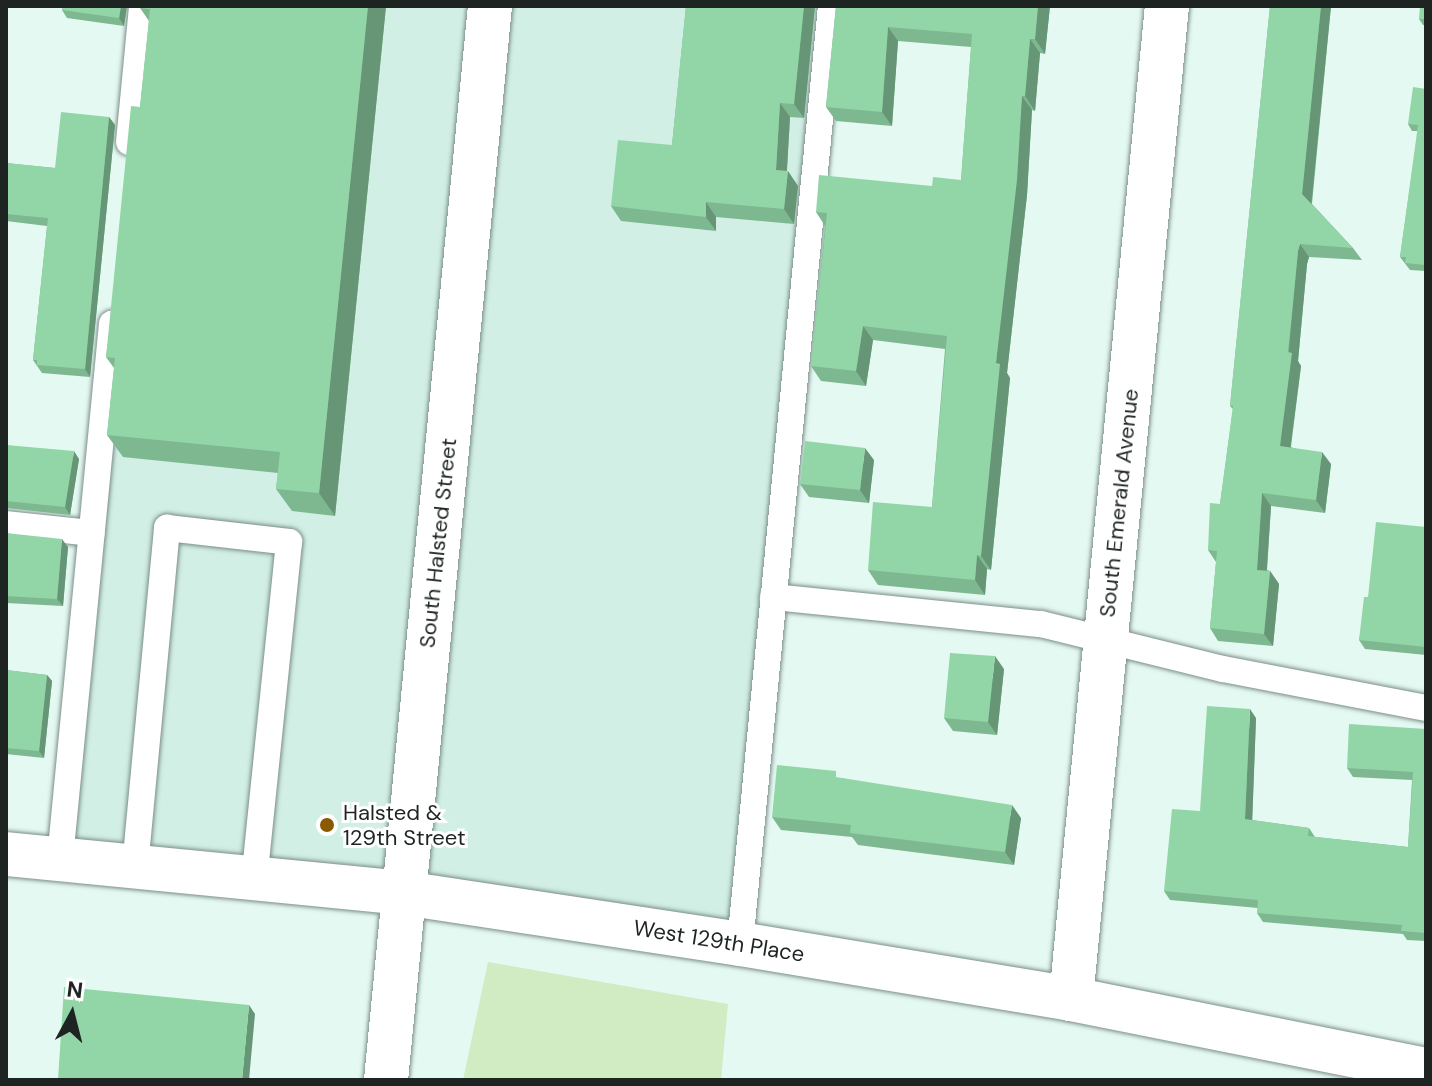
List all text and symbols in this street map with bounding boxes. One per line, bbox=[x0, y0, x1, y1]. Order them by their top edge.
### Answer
street label: South Emerald Avenue bbox=[1094, 388, 1144, 618]
street label: South Halsted Street bbox=[414, 437, 462, 649]
place label: Halsted & 129th Street bbox=[343, 799, 466, 850]
marker: Halsted & 129th Street bbox=[318, 816, 336, 834]
street label: West 129th Place bbox=[632, 914, 806, 968]
north arrow bbox=[32, 974, 112, 1054]
text: N bbox=[65, 974, 85, 1005]

